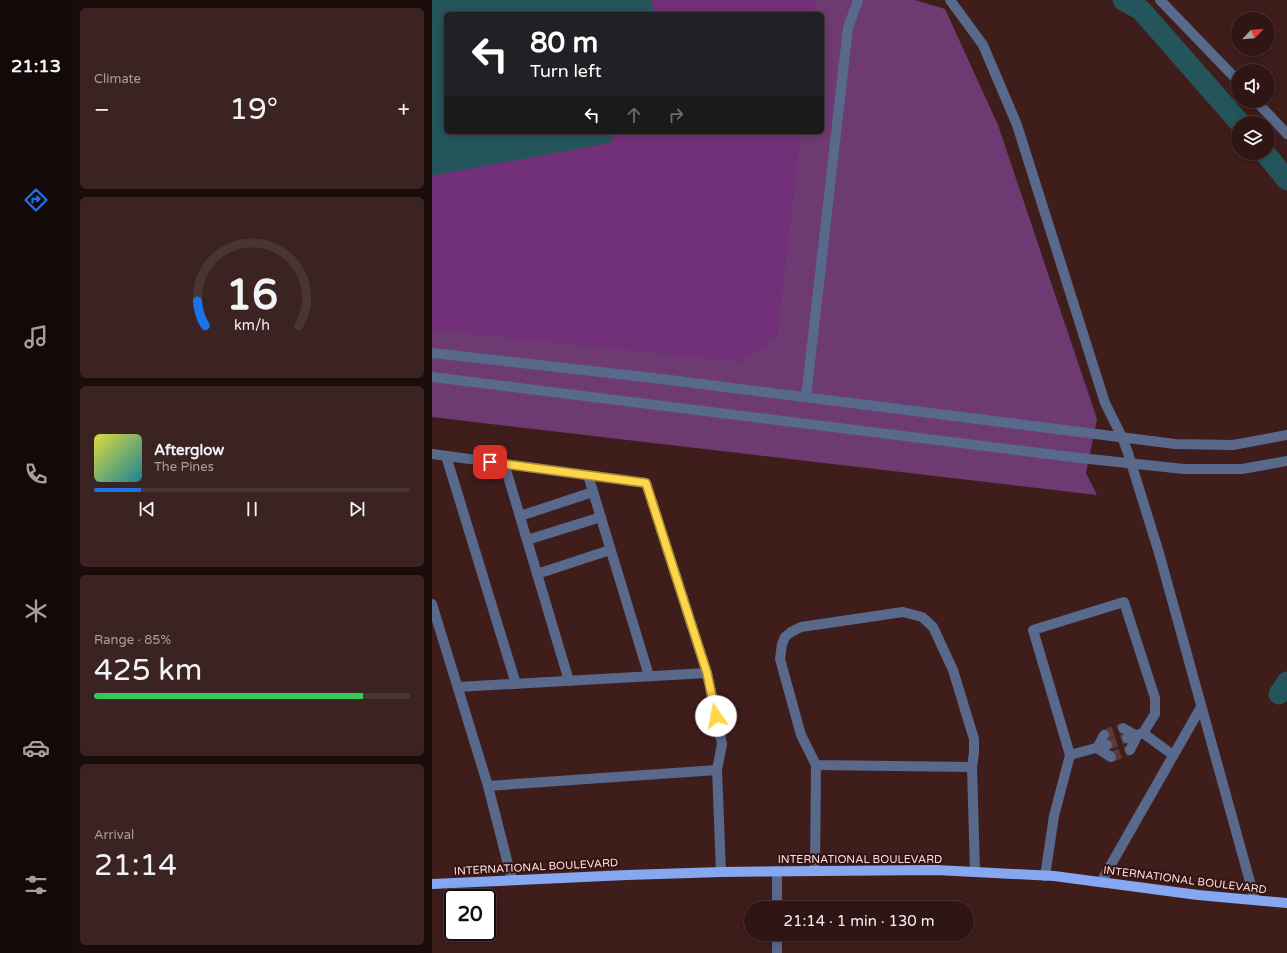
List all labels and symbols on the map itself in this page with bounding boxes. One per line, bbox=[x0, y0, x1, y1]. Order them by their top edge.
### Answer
north arrow bbox=[1231, 12, 1275, 56]
pin bbox=[473, 445, 507, 479]
position arrow bbox=[695, 695, 737, 737]
street label: INTERNATIONAL BOULEVARD bbox=[778, 853, 942, 866]
street label: INTERNATIONAL BOULEVARD bbox=[453, 856, 619, 878]
street label: INTERNATIONAL BOULEVARD bbox=[1103, 864, 1267, 896]
speed limit sign: 20 bbox=[444, 889, 496, 941]

